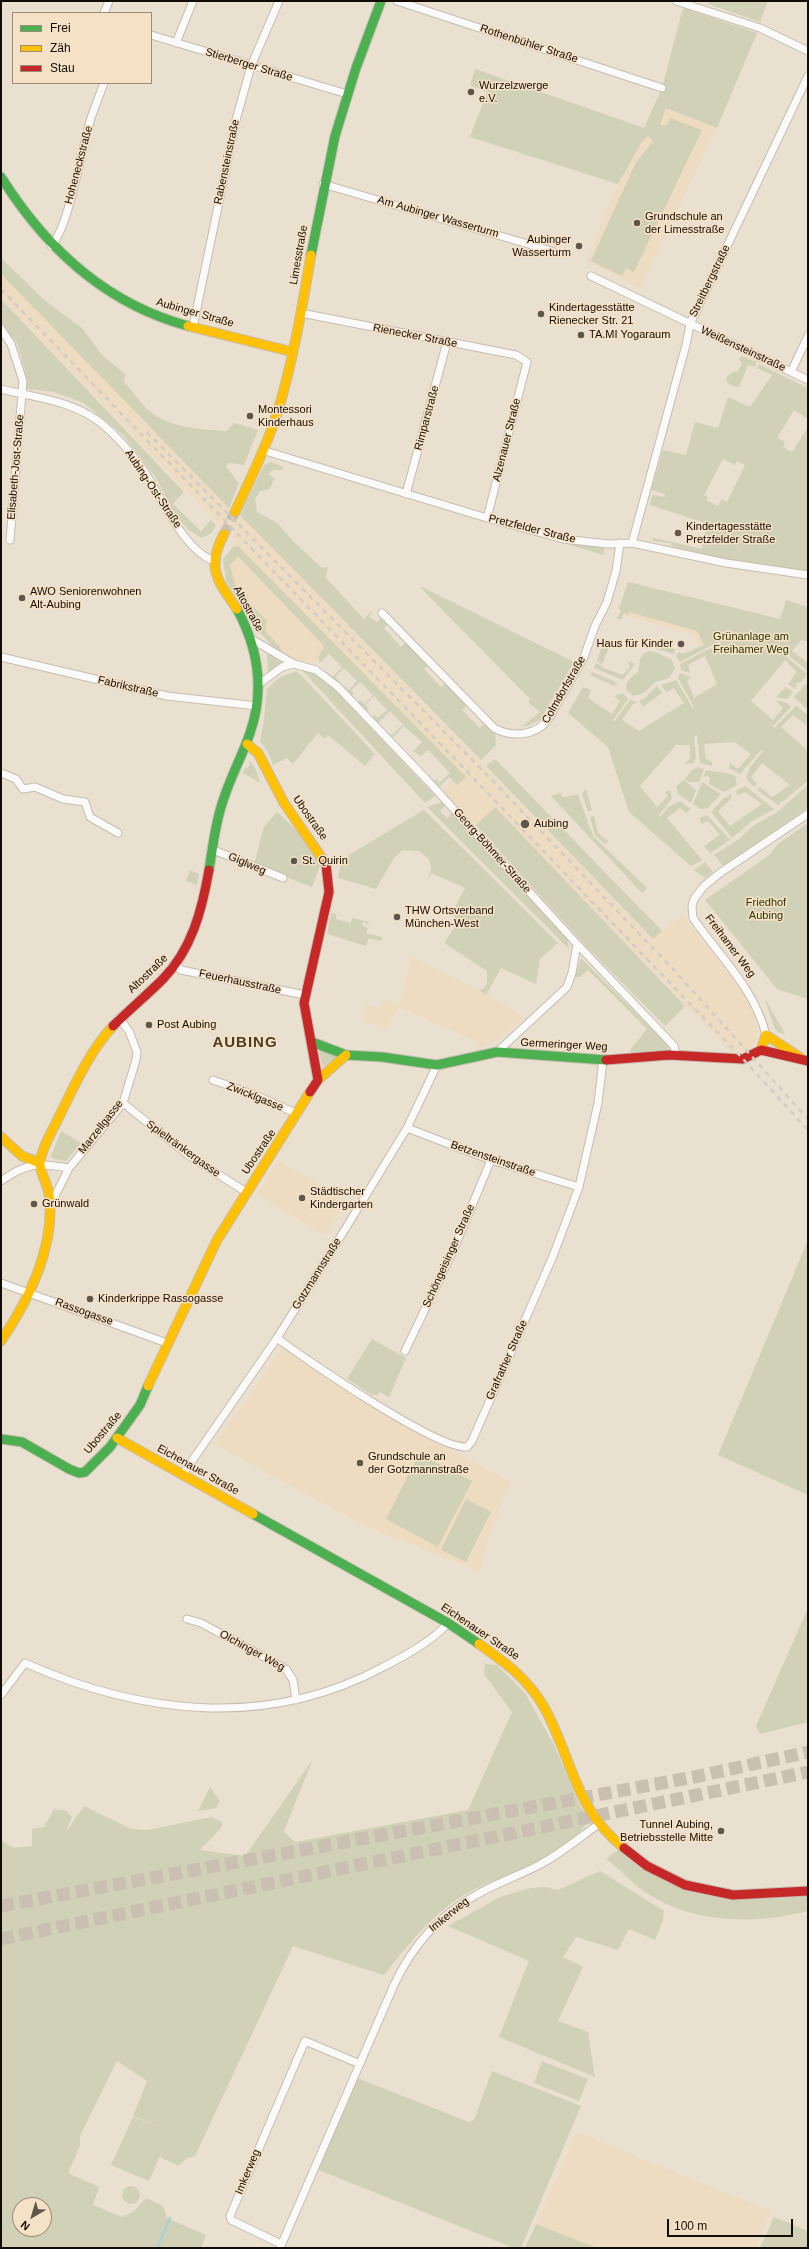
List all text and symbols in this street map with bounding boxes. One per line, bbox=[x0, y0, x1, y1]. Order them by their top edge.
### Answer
legend bbox=[12, 12, 152, 84]
text: Frei bbox=[50, 21, 71, 35]
street label: Rothenbühler Straße bbox=[478, 22, 580, 66]
text: Zäh bbox=[50, 41, 71, 55]
street label: Stierberger Straße bbox=[204, 45, 294, 85]
text: Stau bbox=[50, 61, 75, 75]
place label: Wurzelzwerge e.V. bbox=[479, 79, 548, 105]
marker: Wurzelzwerge e.V. bbox=[466, 87, 476, 97]
street label: Rabensteinstraße bbox=[212, 118, 242, 206]
street label: Hoheneckstraße bbox=[62, 124, 96, 206]
street label: Am Aubinger Wasserturm bbox=[376, 193, 500, 241]
place label: Grundschule an der Limesstraße bbox=[645, 210, 724, 236]
marker: Grundschule an der Limesstraße bbox=[632, 218, 642, 228]
street label: Limesstraße bbox=[287, 224, 311, 286]
place label: Aubinger Wasserturm bbox=[512, 233, 571, 259]
marker: Aubinger Wasserturm bbox=[574, 241, 584, 251]
street label: Streitbergstraße bbox=[687, 243, 733, 319]
street label: Aubinger Straße bbox=[155, 296, 235, 330]
place label: Kindertagesstätte Rienecker Str. 21 bbox=[549, 301, 635, 327]
marker: Kindertagesstätte Rienecker Str. 21 bbox=[536, 309, 546, 319]
street label: Rienecker Straße bbox=[372, 321, 458, 351]
street label: Weißensteinstraße bbox=[698, 324, 788, 374]
place label: TA.MI Yogaraum bbox=[589, 328, 670, 342]
marker: TA.MI Yogaraum bbox=[576, 330, 586, 340]
street label: Rimparstraße bbox=[412, 384, 442, 452]
street label: Alzenauer Straße bbox=[490, 397, 524, 483]
place label: Montessori Kinderhaus bbox=[258, 403, 314, 429]
marker: Montessori Kinderhaus bbox=[245, 411, 255, 421]
street label: Elisabeth-Jost-Straße bbox=[5, 414, 27, 520]
street label: Aubing-Ost-Straße bbox=[122, 447, 184, 531]
street label: Pretzfelder Straße bbox=[487, 512, 577, 546]
place label: Kindertagesstätte Pretzfelder Straße bbox=[686, 520, 775, 546]
marker: Kindertagesstätte Pretzfelder Straße bbox=[673, 528, 683, 538]
street label: Altostraße bbox=[230, 584, 266, 634]
place label: AWO Seniorenwohnen Alt-Aubing bbox=[30, 585, 141, 611]
marker: AWO Seniorenwohnen Alt-Aubing bbox=[17, 593, 27, 603]
park label: Grünanlage am Freihamer Weg bbox=[713, 630, 789, 656]
place label: Haus für Kinder bbox=[597, 637, 673, 651]
marker: Haus für Kinder bbox=[676, 639, 686, 649]
street label: Colmdorfstraße bbox=[539, 654, 589, 726]
street label: Fabrikstraße bbox=[96, 674, 160, 700]
street label: Ubostraße bbox=[290, 793, 330, 843]
street label: Georg-Böhmer-Straße bbox=[450, 806, 534, 896]
place label: Aubing bbox=[534, 817, 568, 831]
marker: Aubing bbox=[519, 818, 531, 830]
street label: Giglweg bbox=[226, 850, 268, 878]
place label: St. Quirin bbox=[302, 854, 348, 868]
marker: St. Quirin bbox=[289, 856, 299, 866]
park label: Friedhof Aubing bbox=[746, 896, 786, 922]
place label: THW Ortsverband München-West bbox=[405, 904, 494, 930]
marker: THW Ortsverband München-West bbox=[392, 912, 402, 922]
street label: Freihamer Weg bbox=[702, 912, 758, 980]
street label: Altostraße bbox=[125, 952, 171, 996]
street label: Feuerhausstraße bbox=[198, 967, 282, 997]
place label: Post Aubing bbox=[157, 1018, 216, 1032]
marker: Post Aubing bbox=[144, 1020, 154, 1030]
district label: AUBING bbox=[212, 1034, 278, 1052]
street label: Germeringer Weg bbox=[520, 1036, 608, 1054]
street label: Zwicklgasse bbox=[225, 1080, 285, 1114]
street label: Marzellgasse bbox=[76, 1097, 126, 1157]
street label: Spieltränkergasse bbox=[144, 1118, 222, 1180]
street label: Ubostraße bbox=[239, 1127, 279, 1177]
street label: Betzensteinstraße bbox=[449, 1138, 537, 1180]
place label: Städtischer Kindergarten bbox=[310, 1185, 373, 1211]
marker: Städtischer Kindergarten bbox=[297, 1193, 307, 1203]
place label: Grünwald bbox=[42, 1197, 89, 1211]
marker: Grünwald bbox=[29, 1199, 39, 1209]
street label: Schöngeisinger Straße bbox=[420, 1202, 478, 1310]
street label: Gotzmannstraße bbox=[290, 1236, 344, 1312]
place label: Kinderkrippe Rassogasse bbox=[98, 1292, 223, 1306]
marker: Kinderkrippe Rassogasse bbox=[85, 1294, 95, 1304]
street label: Rassogasse bbox=[53, 1295, 115, 1329]
street label: Grafrather Straße bbox=[483, 1318, 531, 1402]
street label: Ubostraße bbox=[81, 1409, 125, 1457]
street label: Eichenauer Straße bbox=[155, 1442, 241, 1498]
place label: Grundschule an der Gotzmannstraße bbox=[368, 1450, 469, 1476]
marker: Grundschule an der Gotzmannstraße bbox=[355, 1458, 365, 1468]
street label: Eichenauer Straße bbox=[438, 1601, 522, 1663]
street label: Olchinger Weg bbox=[217, 1628, 287, 1674]
place label: Tunnel Aubing, Betriebsstelle Mitte bbox=[620, 1818, 713, 1844]
marker: Tunnel Aubing, Betriebsstelle Mitte bbox=[716, 1826, 726, 1836]
street label: Imkerweg bbox=[426, 1895, 472, 1935]
street label: Imkerweg bbox=[233, 2147, 263, 2197]
north arrow bbox=[12, 2197, 52, 2237]
scale bar bbox=[669, 2211, 795, 2237]
text: N bbox=[18, 2218, 32, 2233]
text: 100 m bbox=[674, 2219, 707, 2233]

